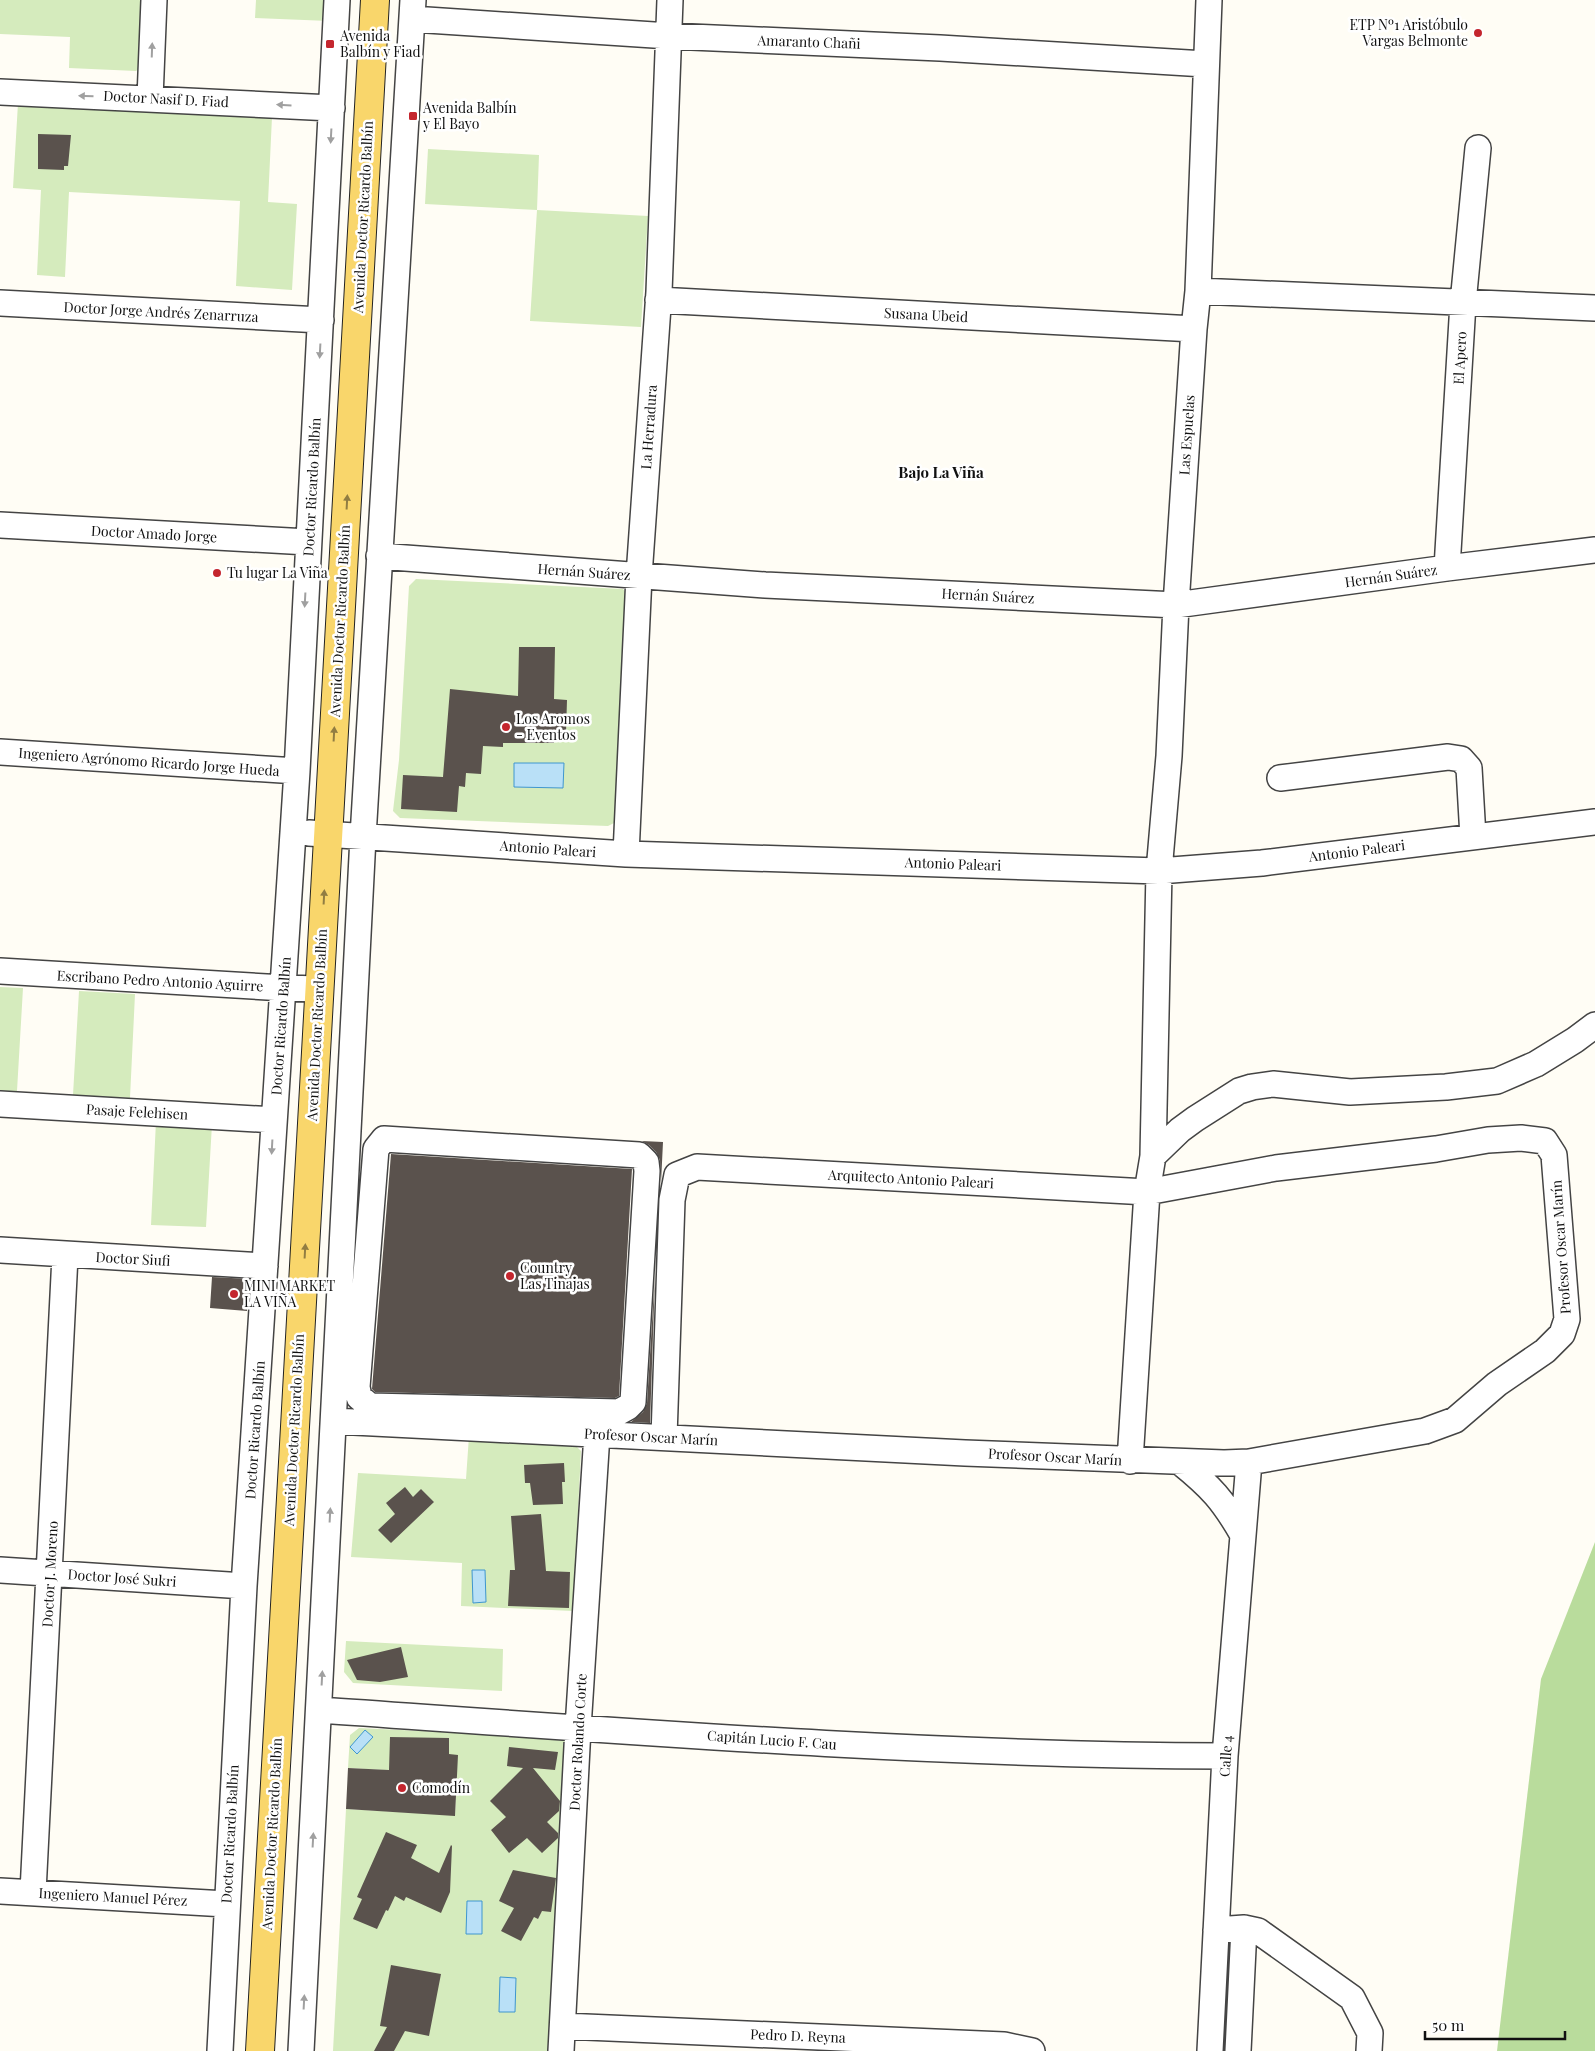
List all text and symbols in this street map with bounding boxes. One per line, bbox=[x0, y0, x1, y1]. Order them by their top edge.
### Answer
place label: ETP Nº1 Aristóbulo Vargas Belmonte bbox=[1349, 15, 1468, 50]
place label: Avenida Balbín y Fiad bbox=[339, 26, 421, 61]
marker: ETP Nº1 Aristóbulo Vargas Belmonte bbox=[1472, 27, 1484, 39]
street label: Amaranto Chañi bbox=[756, 30, 861, 53]
marker: Avenida Balbín y Fiad bbox=[324, 38, 336, 50]
one-way arrow bbox=[149, 41, 157, 57]
street label: Doctor Nasif D. Fiad bbox=[103, 86, 229, 111]
one-way arrow bbox=[78, 91, 94, 99]
place label: Avenida Balbín y El Bayo bbox=[422, 98, 517, 133]
one-way arrow bbox=[275, 101, 291, 109]
marker: Avenida Balbín y El Bayo bbox=[407, 110, 419, 122]
street label: Avenida Doctor Ricardo Balbín bbox=[348, 120, 377, 315]
one-way arrow bbox=[326, 128, 334, 144]
street label: Doctor Jorge Andrés Zenarruza bbox=[63, 297, 259, 326]
street label: Susana Ubeid bbox=[883, 303, 969, 326]
street label: El Apero bbox=[1449, 331, 1470, 385]
one-way arrow bbox=[315, 343, 323, 359]
street label: La Herradura bbox=[636, 384, 661, 470]
street label: Las Espuelas bbox=[1174, 394, 1199, 476]
street label: Doctor Ricardo Balbín bbox=[298, 416, 325, 557]
district label: Bajo La Viña bbox=[898, 462, 984, 482]
one-way arrow bbox=[343, 494, 351, 510]
street label: Doctor Amado Jorge bbox=[90, 521, 218, 546]
street label: Avenida Doctor Ricardo Balbín bbox=[325, 524, 354, 719]
street label: Hernán Suárez bbox=[537, 559, 632, 584]
street label: Hernán Suárez bbox=[1343, 560, 1439, 591]
place label: Tu lugar La Viña bbox=[227, 563, 328, 582]
marker: Tu lugar La Viña bbox=[211, 567, 223, 579]
street label: Hernán Suárez bbox=[941, 584, 1035, 607]
one-way arrow bbox=[301, 593, 309, 609]
place label: Los Aromos - Eventos bbox=[516, 709, 590, 744]
marker: Los Aromos - Eventos bbox=[500, 721, 512, 733]
one-way arrow bbox=[330, 726, 338, 742]
street label: Ingeniero Agrónomo Ricardo Jorge Hueda bbox=[18, 743, 280, 780]
street label: Antonio Paleari bbox=[1307, 835, 1406, 866]
street label: Antonio Paleari bbox=[498, 836, 597, 861]
street label: Antonio Paleari bbox=[903, 852, 1002, 875]
one-way arrow bbox=[321, 888, 329, 904]
street label: Avenida Doctor Ricardo Balbín bbox=[302, 928, 331, 1123]
street label: Doctor Ricardo Balbín bbox=[266, 955, 295, 1096]
street label: Escribano Pedro Antonio Aguirre bbox=[56, 966, 264, 995]
street label: Pasaje Felehisen bbox=[85, 1099, 189, 1124]
one-way arrow bbox=[267, 1139, 275, 1155]
street label: Arquitecto Antonio Paleari bbox=[827, 1165, 994, 1192]
street label: Profesor Oscar Marín bbox=[1546, 1179, 1575, 1315]
one-way arrow bbox=[301, 1243, 309, 1259]
street label: Doctor Siufi bbox=[95, 1247, 171, 1270]
place label: Country Las Tinajas bbox=[520, 1258, 590, 1293]
marker: Country Las Tinajas bbox=[504, 1270, 516, 1282]
place label: MINI MARKET LA VIÑA bbox=[244, 1276, 336, 1311]
marker: MINI MARKET LA VIÑA bbox=[228, 1288, 240, 1300]
street label: Avenida Doctor Ricardo Balbín bbox=[279, 1333, 308, 1528]
street label: Doctor Ricardo Balbín bbox=[240, 1359, 269, 1500]
street label: Profesor Oscar Marín bbox=[583, 1423, 719, 1450]
street label: Profesor Oscar Marín bbox=[987, 1443, 1123, 1470]
one-way arrow bbox=[326, 1507, 334, 1523]
street label: Doctor J. Moreno bbox=[37, 1520, 62, 1628]
street label: Doctor José Sukri bbox=[67, 1564, 177, 1591]
one-way arrow bbox=[318, 1670, 326, 1686]
street label: Doctor Rolando Corte bbox=[564, 1673, 591, 1811]
street label: Capitán Lucio F. Cau bbox=[707, 1725, 837, 1754]
street label: Calle 4 bbox=[1215, 1734, 1236, 1777]
street label: Avenida Doctor Ricardo Balbín bbox=[257, 1737, 286, 1932]
street label: Doctor Ricardo Balbín bbox=[216, 1763, 243, 1904]
place label: Comodín bbox=[412, 1778, 471, 1797]
marker: Comodín bbox=[396, 1782, 408, 1794]
one-way arrow bbox=[309, 1832, 317, 1848]
street label: Ingeniero Manuel Pérez bbox=[38, 1883, 188, 1910]
one-way arrow bbox=[301, 1994, 309, 2010]
scale bar bbox=[1425, 2008, 1565, 2040]
text: 50 m bbox=[1432, 2015, 1465, 2035]
street label: Pedro D. Reyna bbox=[750, 2024, 846, 2047]

